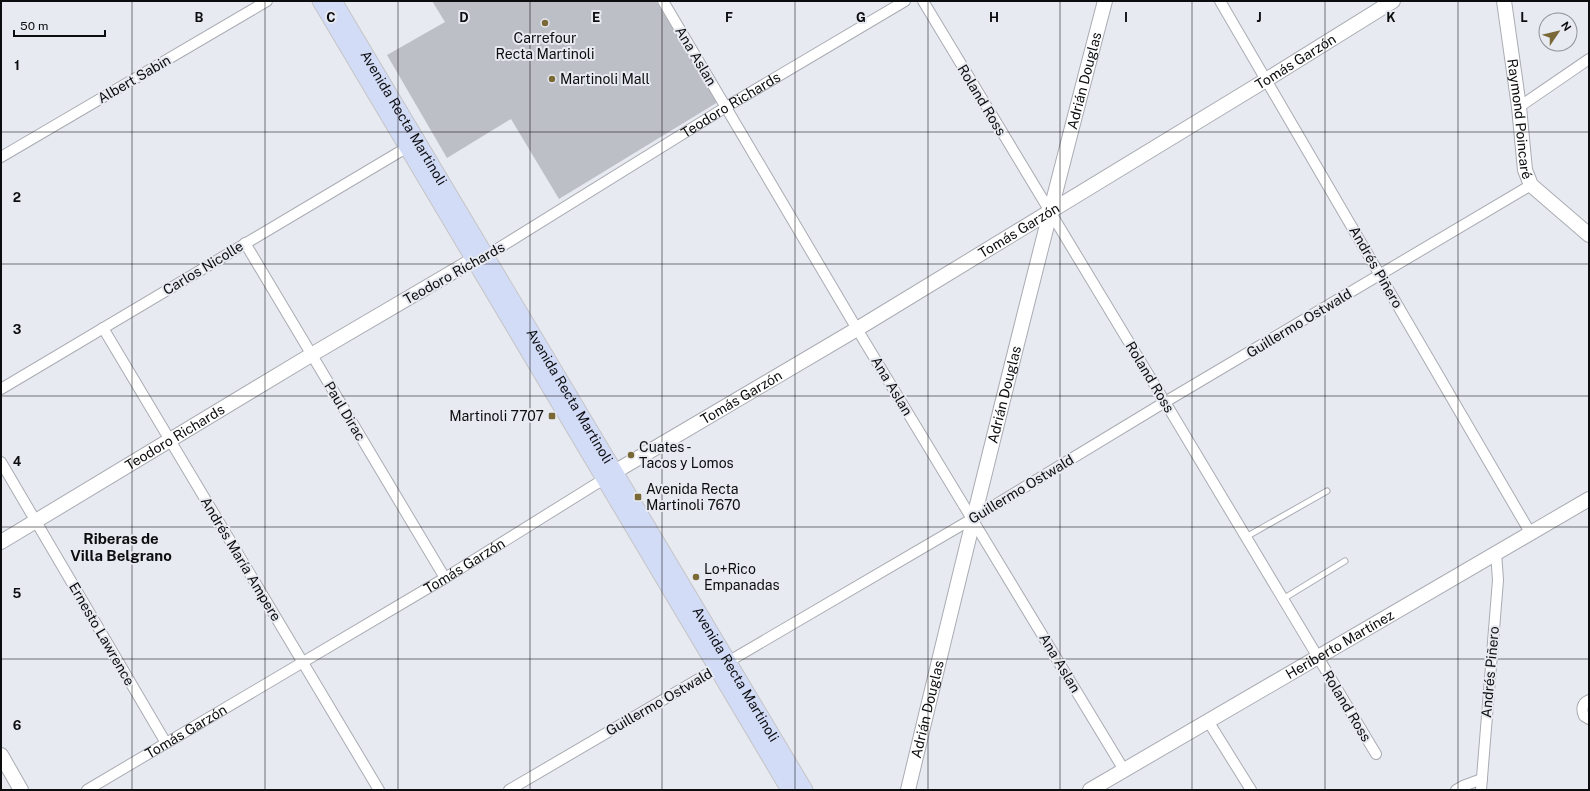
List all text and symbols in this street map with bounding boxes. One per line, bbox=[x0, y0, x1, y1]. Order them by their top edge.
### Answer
text: B bbox=[195, 10, 204, 25]
text: C bbox=[326, 10, 336, 25]
text: D bbox=[459, 10, 469, 25]
text: E bbox=[592, 10, 600, 25]
text: F bbox=[725, 10, 733, 25]
text: G bbox=[856, 10, 866, 25]
text: H bbox=[989, 10, 999, 25]
text: I bbox=[1124, 10, 1128, 25]
text: J bbox=[1256, 10, 1262, 25]
text: K bbox=[1386, 10, 1396, 25]
text: L bbox=[1520, 10, 1528, 25]
scale bar bbox=[14, 12, 105, 38]
north arrow bbox=[1538, 12, 1578, 52]
marker: Carrefour Recta Martinoli bbox=[540, 18, 550, 28]
text: 50 m bbox=[20, 19, 48, 33]
text: N bbox=[1559, 19, 1574, 33]
street label: Ana Aslan bbox=[672, 24, 720, 88]
place label: Carrefour Recta Martinoli bbox=[496, 30, 595, 62]
street label: Adrián Douglas bbox=[1064, 30, 1105, 131]
street label: Tomás Garzón bbox=[1252, 31, 1339, 93]
street label: Avenida Recta Martinoli bbox=[357, 47, 450, 188]
street label: Albert Sabin bbox=[95, 52, 173, 106]
text: 1 bbox=[14, 58, 20, 73]
street label: Raymond Poincaré bbox=[1504, 58, 1536, 182]
street label: Roland Ross bbox=[955, 62, 1009, 138]
street label: Teodoro Richards bbox=[678, 69, 783, 141]
place label: Martinoli Mall bbox=[560, 71, 650, 87]
marker: Martinoli Mall bbox=[547, 74, 557, 84]
text: 2 bbox=[13, 190, 21, 205]
street label: Tomás Garzón bbox=[976, 200, 1062, 261]
street label: Andrés Piñero bbox=[1346, 223, 1406, 311]
street label: Carlos Nicolle bbox=[160, 238, 246, 298]
street label: Teodoro Richards bbox=[401, 239, 507, 307]
street label: Guillermo Ostwald bbox=[1243, 285, 1355, 361]
text: 3 bbox=[13, 322, 22, 337]
street label: Avenida Recta Martinoli bbox=[523, 326, 616, 466]
street label: Roland Ross bbox=[1123, 339, 1177, 415]
street label: Adrián Douglas bbox=[985, 344, 1024, 445]
street label: Ana Aslan bbox=[868, 354, 916, 418]
street label: Tomás Garzón bbox=[698, 367, 785, 427]
street label: Paul Dirac bbox=[321, 378, 369, 444]
street label: Teodoro Richards bbox=[122, 401, 227, 473]
place label: Martinoli 7707 bbox=[449, 408, 544, 424]
marker: Martinoli 7707 bbox=[547, 411, 557, 421]
place label: Cuates - Tacos y Lomos bbox=[639, 439, 734, 471]
marker: Cuates - Tacos y Lomos bbox=[626, 450, 636, 460]
street label: Guillermo Ostwald bbox=[965, 451, 1077, 527]
text: 4 bbox=[13, 454, 22, 469]
place label: Avenida Recta Martinoli 7670 bbox=[646, 481, 741, 513]
marker: Avenida Recta Martinoli 7670 bbox=[633, 492, 643, 502]
street label: Andrés María Ampere bbox=[198, 494, 284, 624]
district label: Riberas de Villa Belgrano bbox=[70, 530, 172, 564]
street label: Tomás Garzón bbox=[421, 535, 508, 597]
place label: Lo+Rico Empanadas bbox=[704, 561, 780, 593]
marker: Lo+Rico Empanadas bbox=[691, 572, 701, 582]
street label: Ernesto Lawrence bbox=[66, 580, 138, 689]
text: 5 bbox=[13, 586, 22, 601]
street label: Avenida Recta Martinoli bbox=[689, 604, 782, 744]
street label: Heriberto Martínez bbox=[1283, 606, 1397, 682]
street label: Andrés Piñero bbox=[1478, 625, 1502, 718]
street label: Ana Aslan bbox=[1036, 631, 1084, 695]
street label: Adrián Douglas bbox=[908, 659, 947, 760]
street label: Guillermo Ostwald bbox=[603, 665, 715, 739]
street label: Roland Ross bbox=[1320, 668, 1374, 744]
street label: Tomás Garzón bbox=[142, 701, 230, 762]
text: 6 bbox=[13, 718, 22, 733]

